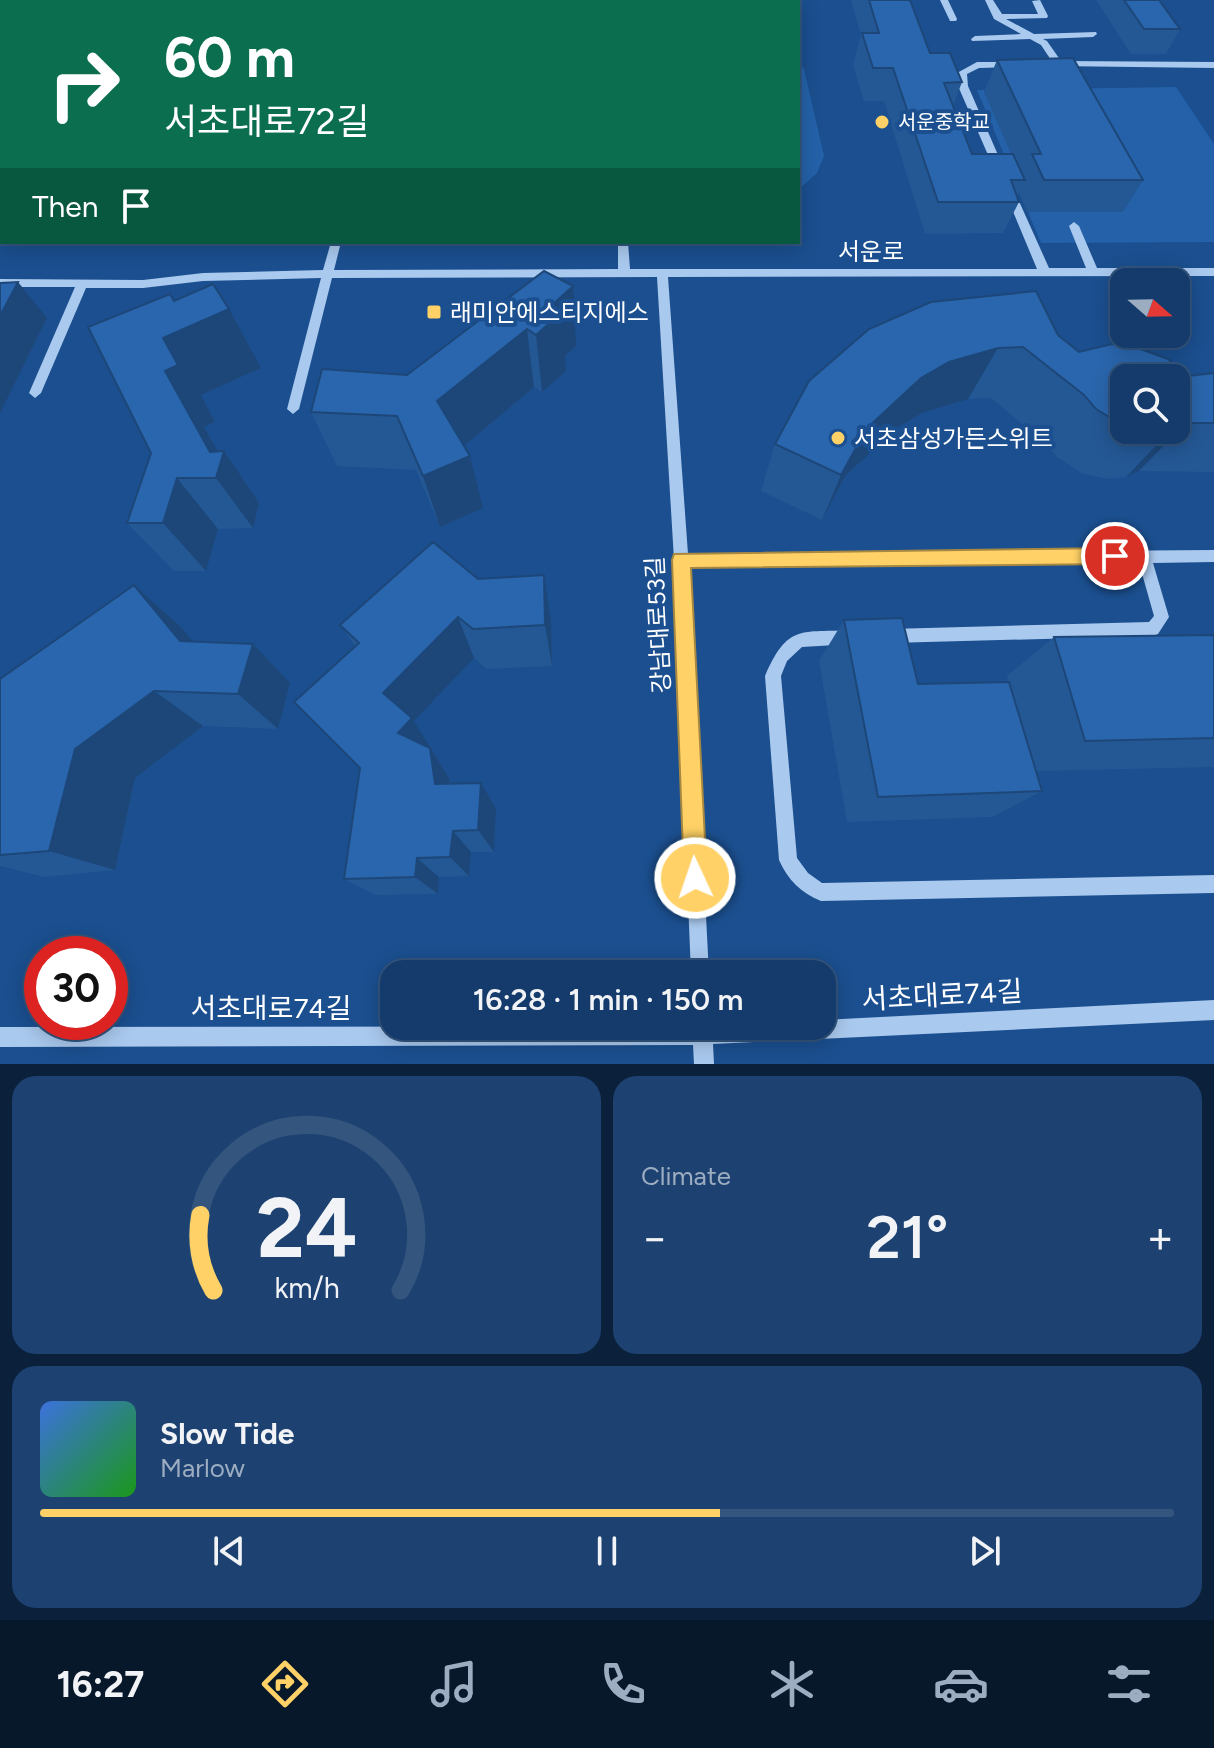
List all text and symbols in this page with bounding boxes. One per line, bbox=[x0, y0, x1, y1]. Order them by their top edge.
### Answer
text: 60 m bbox=[164, 24, 295, 91]
icon: right bbox=[32, 32, 136, 136]
text: 서초대로72길 bbox=[164, 100, 369, 143]
place label: 서운중학교 bbox=[898, 110, 990, 134]
marker: 서운중학교 bbox=[873, 113, 891, 131]
icon: arrive bbox=[114, 184, 158, 228]
text: Then bbox=[32, 188, 98, 225]
street label: 서운로 bbox=[838, 237, 904, 266]
north arrow bbox=[1110, 268, 1190, 348]
map controls bbox=[1110, 268, 1190, 444]
place label: 래미안에스티지에스 bbox=[450, 298, 649, 327]
marker: 래미안에스티지에스 bbox=[425, 303, 443, 321]
button: search bbox=[1110, 364, 1190, 444]
place label: 서초삼성가든스위트 bbox=[854, 424, 1053, 453]
marker: 서초삼성가든스위트 bbox=[829, 429, 847, 447]
pin bbox=[1081, 522, 1149, 590]
icon: arrive bbox=[1093, 534, 1137, 578]
street label: 강남대로53길 bbox=[640, 556, 676, 694]
position arrow bbox=[653, 836, 737, 920]
speed limit sign: 30 bbox=[24, 936, 128, 1040]
street label: 서초대로74길 bbox=[861, 974, 1023, 1016]
text: 16:28 · 1 min · 150 m bbox=[473, 981, 743, 1018]
street label: 서초대로74길 bbox=[190, 991, 352, 1025]
text: Climate bbox=[641, 1160, 731, 1192]
text: 24 bbox=[256, 1178, 357, 1278]
text: 21° bbox=[867, 1201, 948, 1273]
text: − bbox=[641, 1211, 668, 1264]
text: + bbox=[1147, 1211, 1174, 1264]
text: km/h bbox=[274, 1271, 339, 1305]
text: Slow Tide bbox=[160, 1415, 294, 1452]
text: Marlow bbox=[160, 1452, 245, 1484]
icon: previous bbox=[207, 1529, 251, 1573]
icon: pause bbox=[585, 1529, 629, 1573]
icon: next bbox=[963, 1529, 1007, 1573]
icon: directions bbox=[257, 1656, 313, 1712]
icon: music bbox=[426, 1656, 482, 1712]
icon: phone bbox=[595, 1656, 651, 1712]
icon: climate bbox=[764, 1656, 820, 1712]
icon: car bbox=[933, 1656, 989, 1712]
icon: filters bbox=[1101, 1656, 1157, 1712]
text: 16:27 bbox=[56, 1663, 144, 1706]

